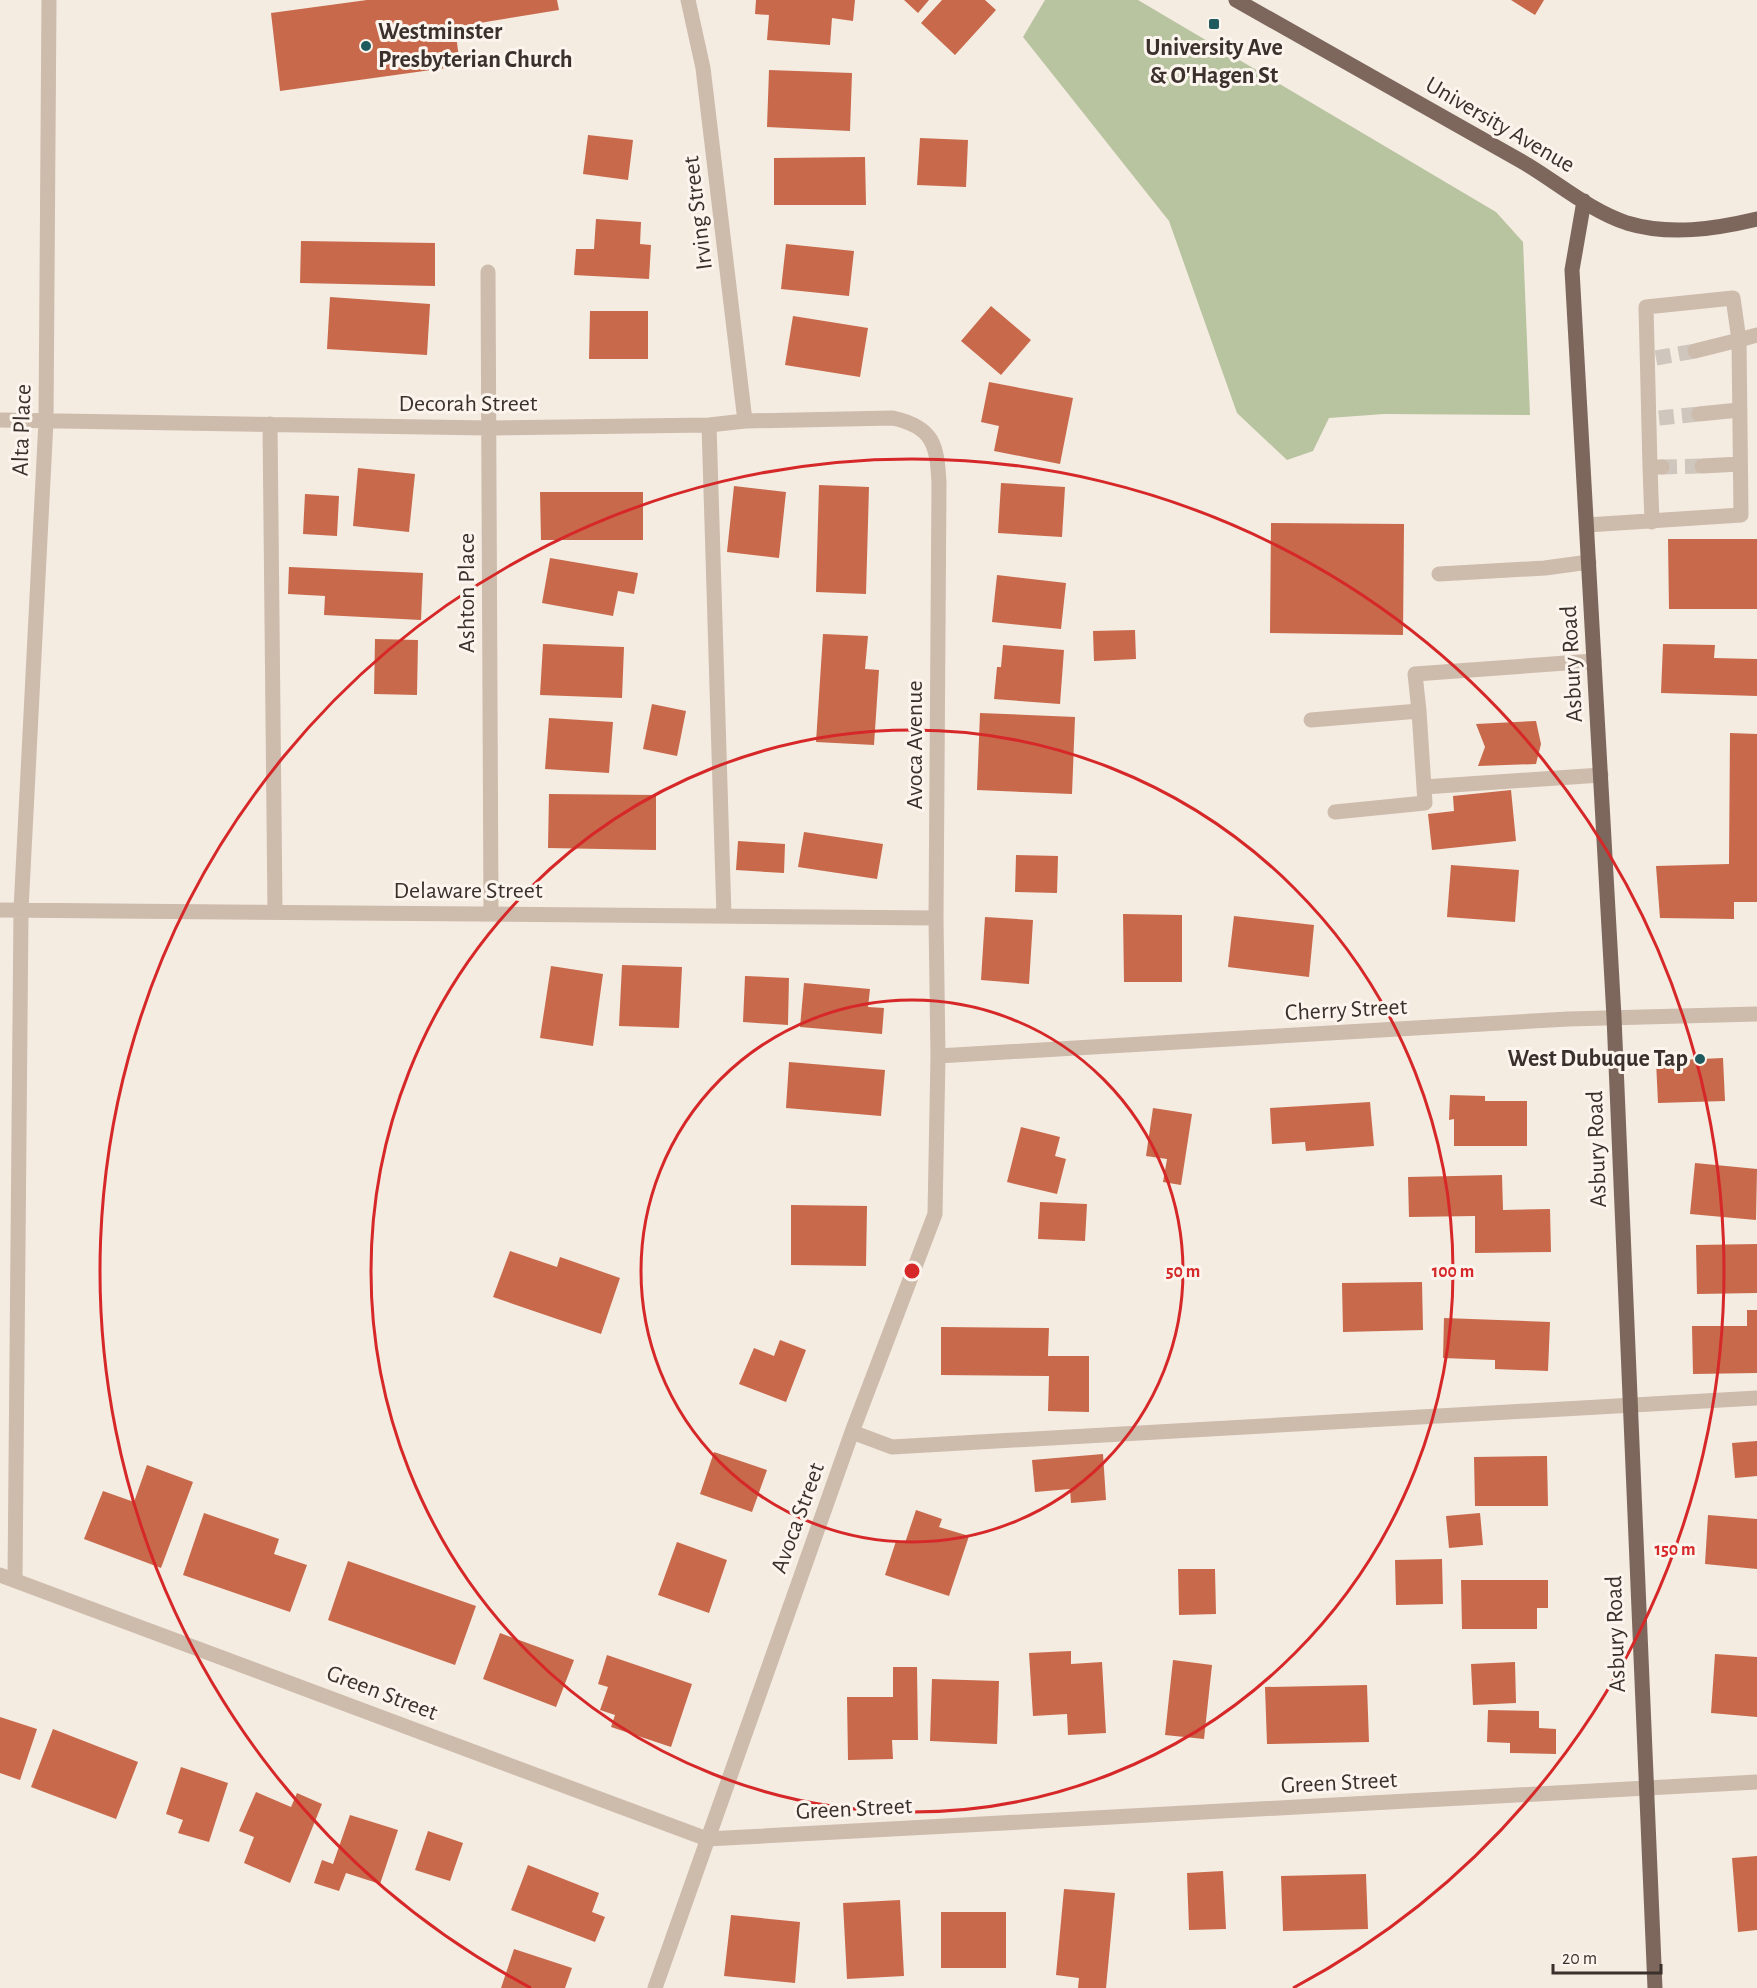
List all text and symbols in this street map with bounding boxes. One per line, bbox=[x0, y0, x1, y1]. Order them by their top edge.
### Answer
marker: University Ave & O'Hagen St bbox=[1207, 17, 1221, 31]
place label: Westminster Presbyterian Church bbox=[378, 20, 573, 72]
place label: University Ave & O'Hagen St bbox=[1145, 36, 1283, 88]
marker: Westminster Presbyterian Church bbox=[359, 39, 373, 53]
street label: University Avenue bbox=[1421, 73, 1579, 177]
street label: Irving Street bbox=[679, 154, 717, 271]
street label: Alta Place bbox=[8, 383, 36, 477]
street label: Decorah Street bbox=[399, 392, 538, 416]
street label: Ashton Place bbox=[455, 533, 479, 653]
street label: Asbury Road bbox=[1557, 605, 1587, 723]
street label: Avoca Avenue bbox=[903, 680, 927, 810]
street label: Delaware Street bbox=[393, 879, 543, 903]
street label: Cherry Street bbox=[1284, 995, 1408, 1025]
place label: West Dubuque Tap bbox=[1507, 1047, 1688, 1071]
marker: West Dubuque Tap bbox=[1693, 1052, 1707, 1066]
street label: Asbury Road bbox=[1583, 1090, 1611, 1208]
centre of rings bbox=[902, 1261, 922, 1281]
text: 50 m bbox=[1166, 1263, 1200, 1281]
text: 100 m bbox=[1432, 1263, 1474, 1281]
street label: Avoca Street bbox=[767, 1459, 829, 1576]
text: 150 m bbox=[1655, 1541, 1695, 1559]
street label: Asbury Road bbox=[1602, 1575, 1630, 1693]
street label: Green Street bbox=[323, 1661, 441, 1725]
street label: Green Street bbox=[1280, 1768, 1398, 1798]
street label: Green Street bbox=[795, 1794, 913, 1824]
scale bar bbox=[1553, 1937, 1661, 1975]
text: 20 m bbox=[1562, 1950, 1597, 1968]

